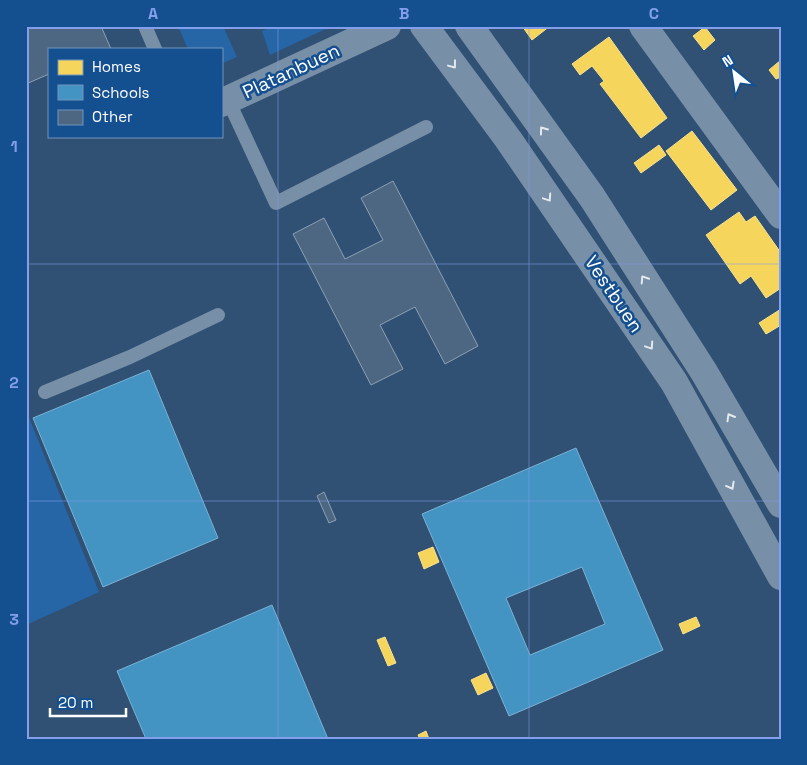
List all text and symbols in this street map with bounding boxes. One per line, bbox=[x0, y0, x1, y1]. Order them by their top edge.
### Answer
text: A bbox=[148, 3, 158, 24]
text: B bbox=[399, 3, 409, 24]
text: C bbox=[649, 3, 659, 24]
street label: Platanbuen bbox=[238, 38, 344, 104]
legend bbox=[48, 48, 222, 138]
north arrow bbox=[710, 48, 760, 98]
text: N bbox=[719, 51, 736, 71]
text: Homes bbox=[92, 57, 141, 76]
one-way arrow bbox=[448, 59, 456, 68]
text: Schools bbox=[92, 83, 150, 102]
text: Other bbox=[92, 107, 133, 126]
one-way arrow bbox=[540, 126, 549, 136]
text: 1 bbox=[10, 136, 18, 157]
one-way arrow bbox=[542, 192, 551, 201]
street label: Vestbuen bbox=[579, 251, 649, 337]
one-way arrow bbox=[641, 275, 650, 284]
one-way arrow bbox=[643, 341, 653, 350]
text: 2 bbox=[9, 372, 19, 393]
one-way arrow bbox=[726, 413, 736, 422]
one-way arrow bbox=[725, 481, 735, 490]
text: 3 bbox=[9, 609, 19, 630]
scale bar bbox=[50, 685, 126, 717]
text: 20 m bbox=[58, 693, 93, 712]

